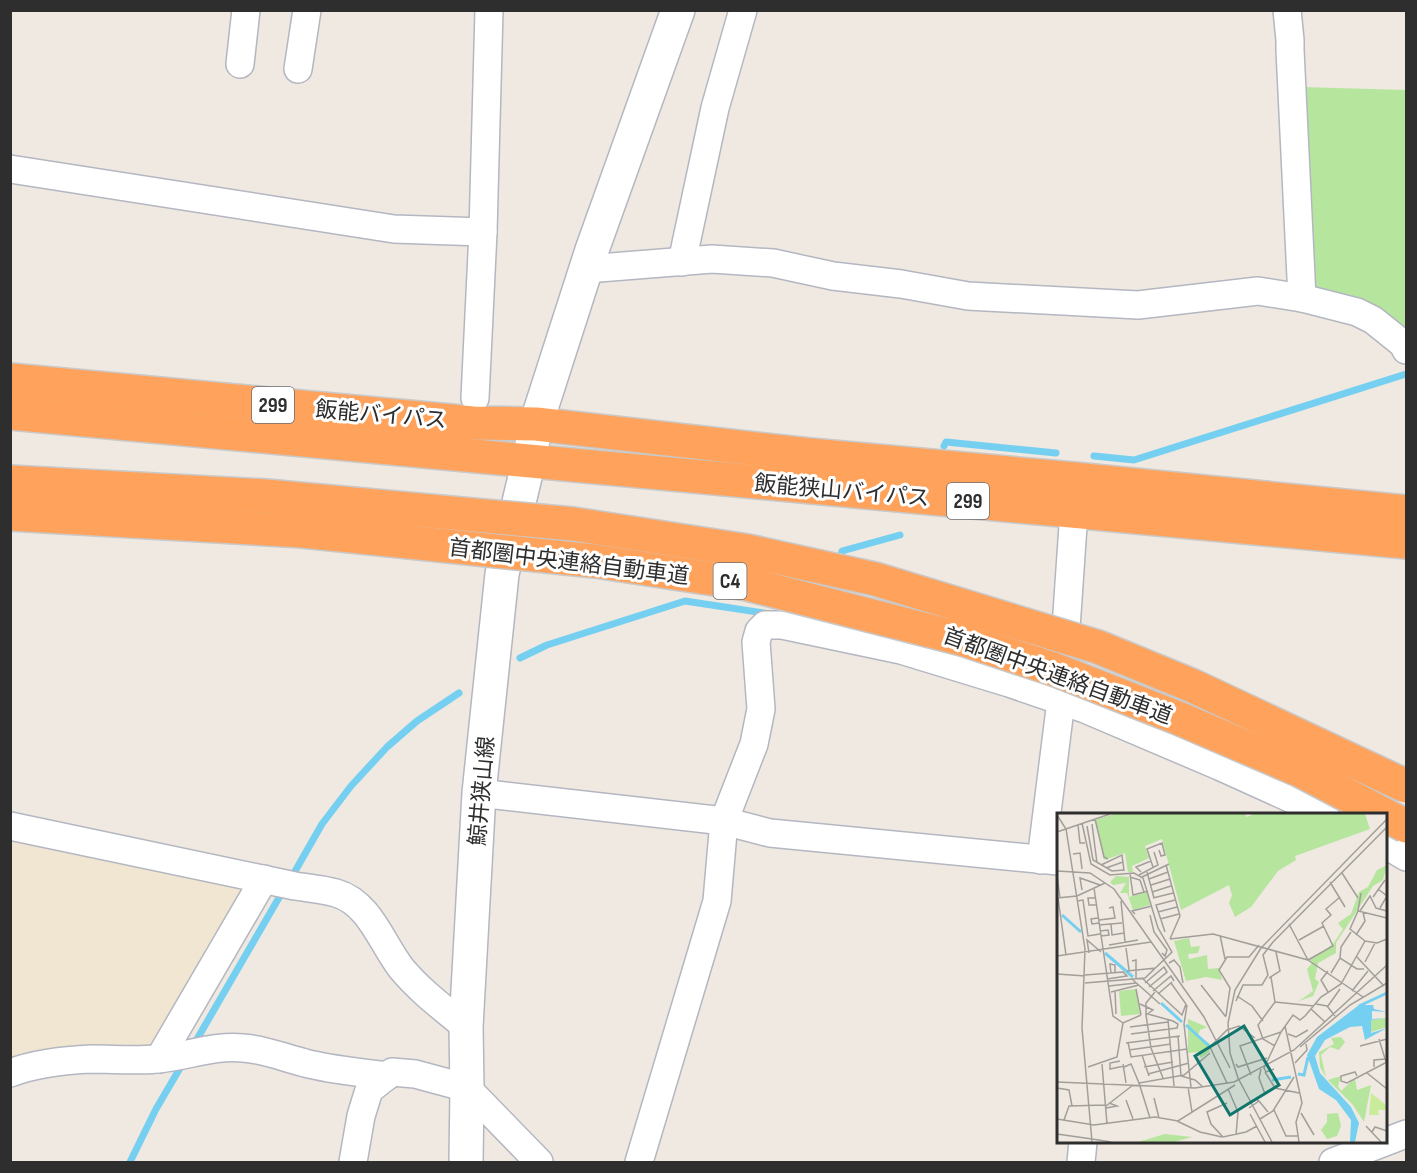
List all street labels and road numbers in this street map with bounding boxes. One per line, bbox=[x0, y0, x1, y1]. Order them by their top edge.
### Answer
road number: 299 bbox=[252, 387, 294, 423]
street label: 飯能バイパス bbox=[314, 396, 448, 435]
street label: 飯能狭山バイパス bbox=[753, 470, 930, 513]
road number: 299 bbox=[947, 483, 989, 519]
street label: 首都圏中央連絡自動車道 bbox=[447, 534, 691, 591]
road number: C4 bbox=[714, 563, 746, 599]
street label: 首都圏中央連絡自動車道 bbox=[939, 622, 1176, 730]
street label: 鯨井狭山線 bbox=[464, 735, 501, 847]

